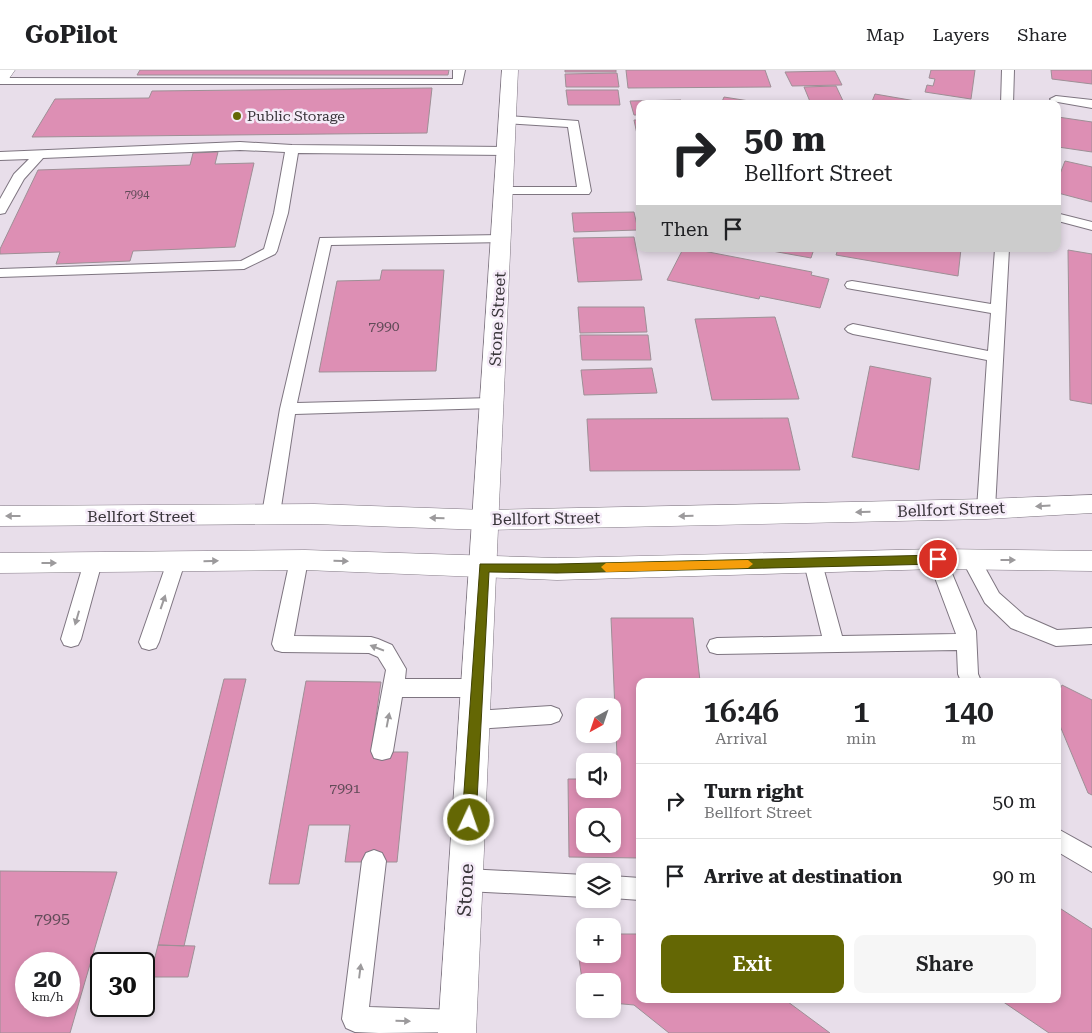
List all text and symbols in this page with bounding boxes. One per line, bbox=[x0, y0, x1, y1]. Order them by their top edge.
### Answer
text: GoPilot bbox=[25, 21, 117, 49]
text: Map bbox=[866, 24, 905, 45]
text: Layers bbox=[933, 24, 989, 45]
text: Share bbox=[1017, 24, 1067, 45]
place label: Public Storage bbox=[247, 108, 345, 124]
marker: Public Storage bbox=[231, 110, 243, 122]
text: 50 m bbox=[744, 119, 826, 160]
icon: right bbox=[661, 120, 726, 185]
text: Bellfort Street bbox=[744, 161, 893, 186]
house number: 7994 bbox=[125, 188, 150, 201]
icon: arrive bbox=[719, 215, 747, 243]
text: Then bbox=[661, 218, 709, 241]
street label: Stone Street bbox=[486, 271, 509, 367]
house number: 7990 bbox=[368, 318, 400, 334]
street label: Bellfort Street bbox=[897, 498, 1005, 521]
one-way arrow bbox=[1035, 502, 1051, 510]
street label: Bellfort Street bbox=[87, 507, 195, 526]
street label: Bellfort Street bbox=[492, 508, 600, 529]
one-way arrow bbox=[855, 508, 871, 516]
one-way arrow bbox=[4, 512, 20, 520]
one-way arrow bbox=[678, 512, 694, 520]
one-way arrow bbox=[429, 514, 445, 522]
pin bbox=[917, 538, 959, 580]
icon: arrive bbox=[924, 545, 952, 573]
one-way arrow bbox=[1000, 556, 1016, 564]
one-way arrow bbox=[203, 557, 219, 565]
one-way arrow bbox=[333, 557, 349, 565]
one-way arrow bbox=[41, 559, 57, 567]
one-way arrow bbox=[159, 594, 167, 609]
one-way arrow bbox=[73, 610, 81, 625]
one-way arrow bbox=[369, 644, 384, 652]
text: 16:46 bbox=[703, 694, 779, 729]
text: 1 bbox=[853, 694, 870, 729]
text: 140 bbox=[943, 694, 994, 729]
north arrow bbox=[576, 698, 621, 742]
map controls bbox=[576, 698, 621, 1018]
one-way arrow bbox=[384, 712, 392, 727]
text: Arrival bbox=[715, 729, 767, 748]
text: min bbox=[846, 729, 876, 748]
text: m bbox=[961, 729, 976, 748]
button: sound bbox=[576, 753, 621, 798]
house number: 7991 bbox=[329, 780, 361, 796]
text: Turn right bbox=[704, 780, 804, 803]
icon: right bbox=[661, 787, 689, 815]
text: 50 m bbox=[993, 790, 1036, 813]
position arrow bbox=[442, 793, 494, 845]
text: Bellfort Street bbox=[704, 803, 812, 822]
button: search bbox=[576, 808, 621, 853]
icon: arrive bbox=[661, 862, 689, 890]
street label: Stone bbox=[453, 863, 478, 917]
button: layers bbox=[576, 863, 621, 908]
text: Arrive at destination bbox=[704, 865, 902, 888]
text: 90 m bbox=[993, 865, 1036, 888]
house number: 7995 bbox=[34, 909, 70, 928]
button: + bbox=[576, 918, 621, 963]
button: Exit bbox=[661, 935, 844, 993]
button: Share bbox=[854, 935, 1036, 993]
speed limit sign: 30 bbox=[90, 952, 155, 1017]
one-way arrow bbox=[356, 962, 364, 978]
text: 20 bbox=[33, 964, 62, 993]
button: − bbox=[576, 973, 621, 1018]
text: km/h bbox=[31, 990, 64, 1004]
one-way arrow bbox=[396, 1018, 412, 1026]

